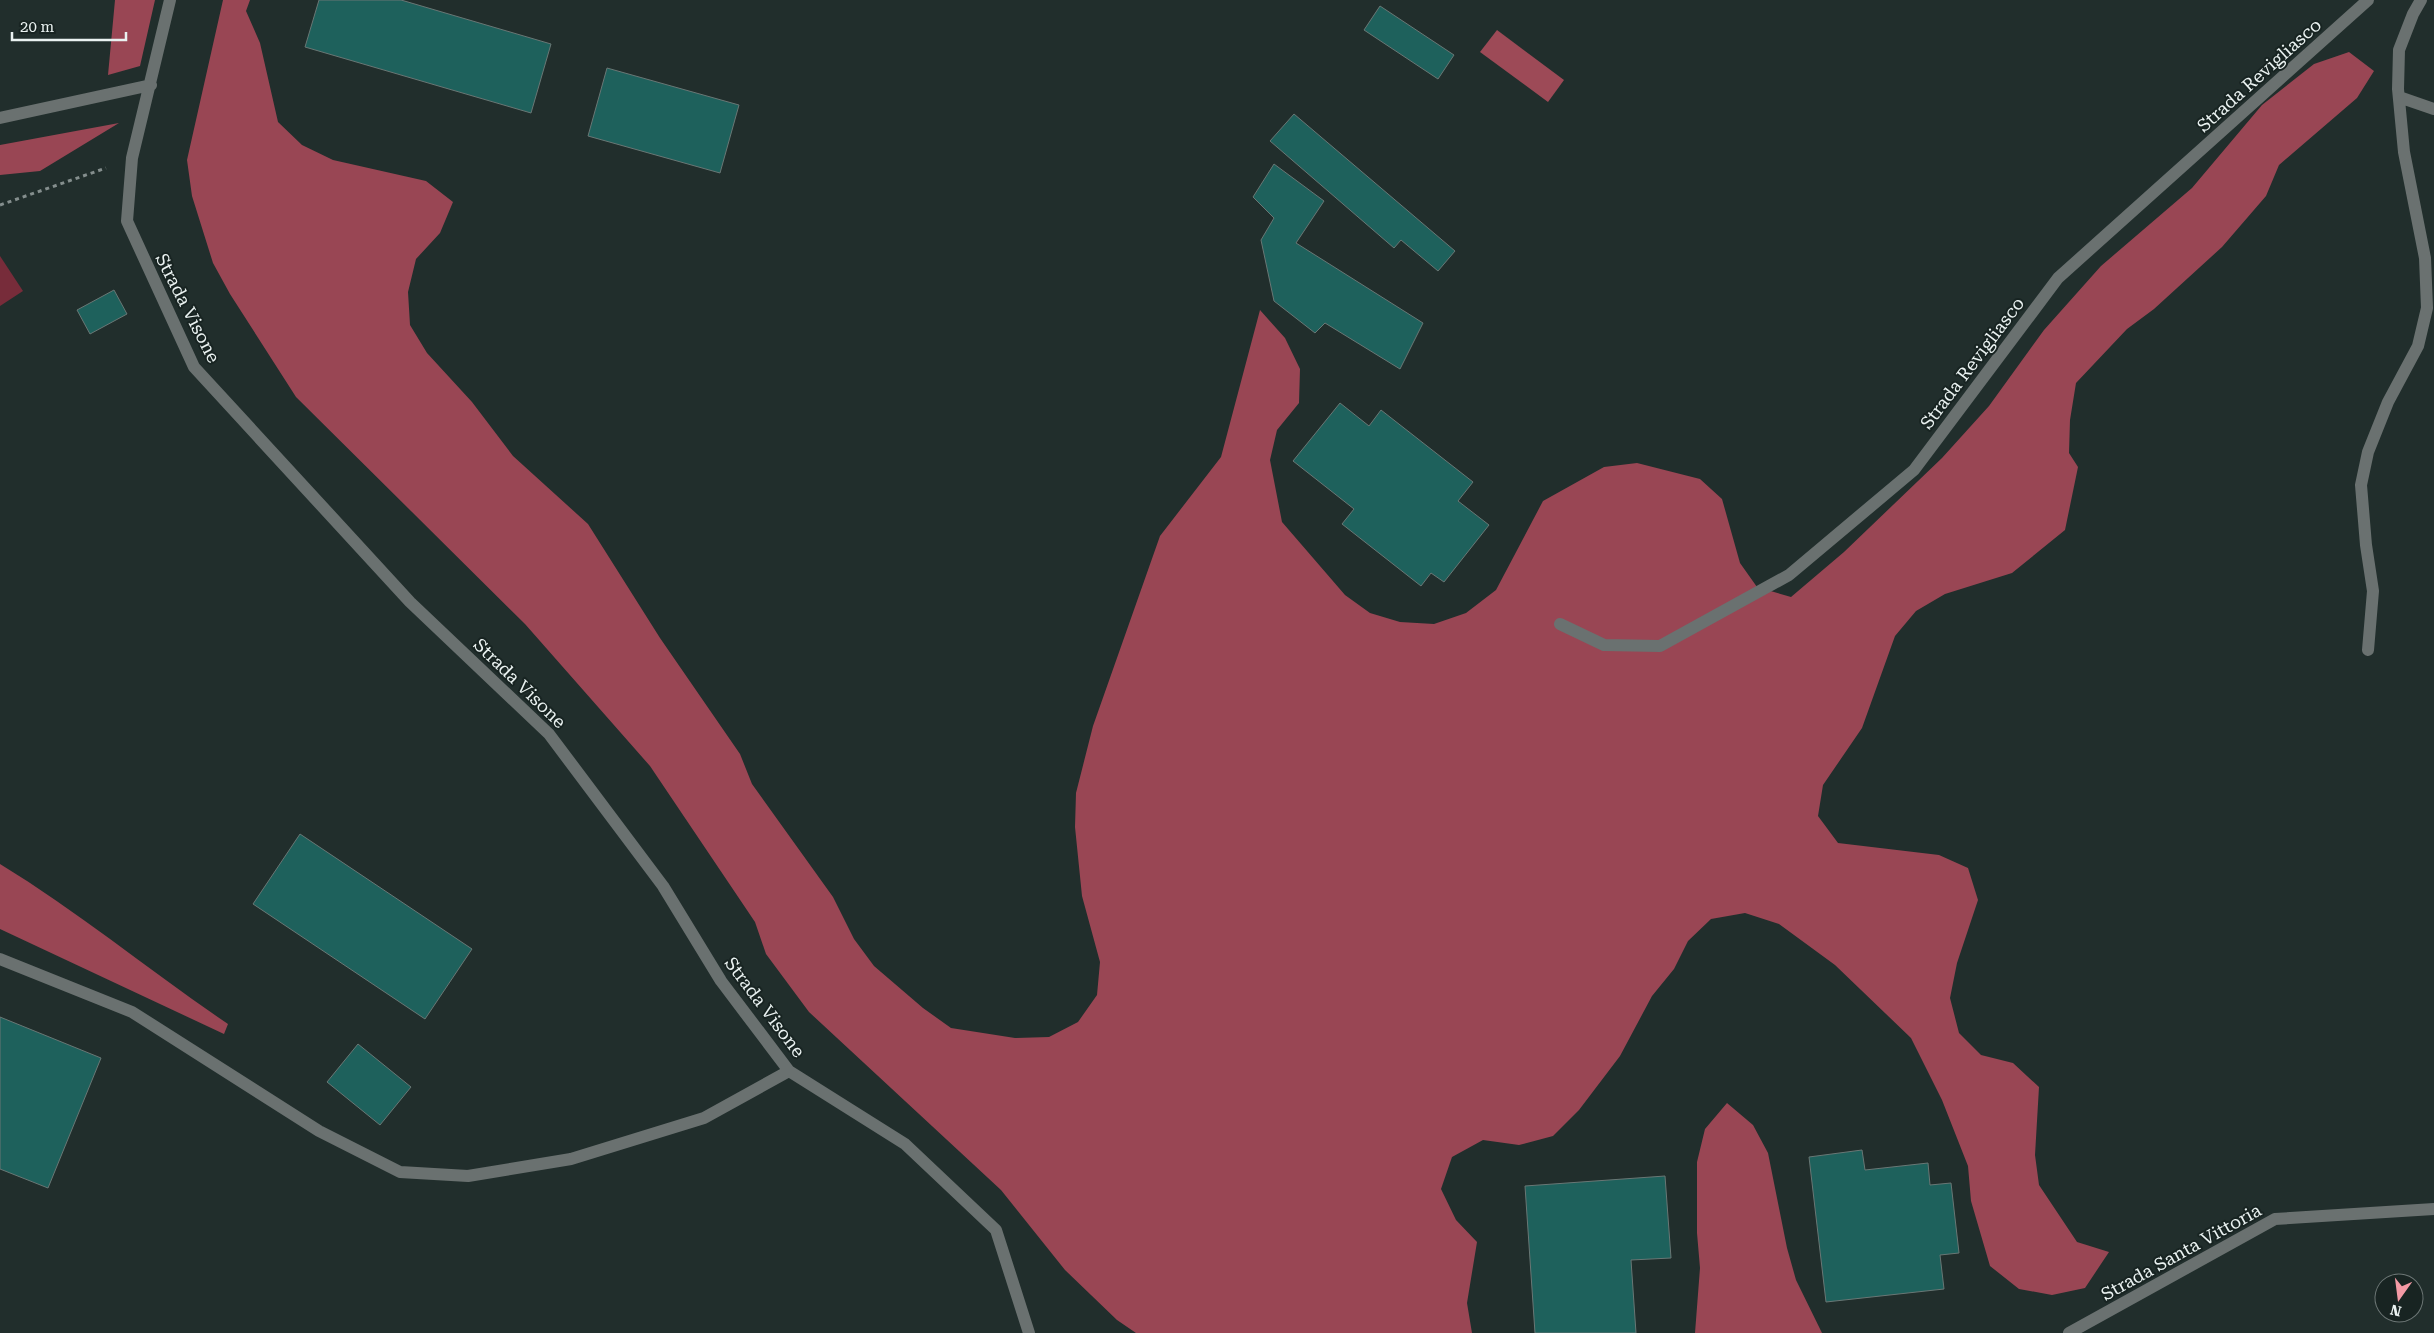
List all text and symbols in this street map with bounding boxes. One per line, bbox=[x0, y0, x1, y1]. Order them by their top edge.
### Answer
scale bar bbox=[12, 10, 126, 42]
street label: Strada Revigliasco bbox=[2193, 14, 2325, 136]
text: 20 m bbox=[20, 18, 55, 36]
street label: Strada Visone bbox=[151, 250, 225, 366]
street label: Strada Revigliasco bbox=[1916, 293, 2028, 433]
street label: Strada Visone bbox=[470, 634, 570, 732]
street label: Strada Visone bbox=[721, 953, 810, 1061]
street label: Strada Santa Vittoria bbox=[2097, 1199, 2265, 1305]
north arrow bbox=[2374, 1273, 2424, 1323]
text: N bbox=[2388, 1301, 2403, 1320]

